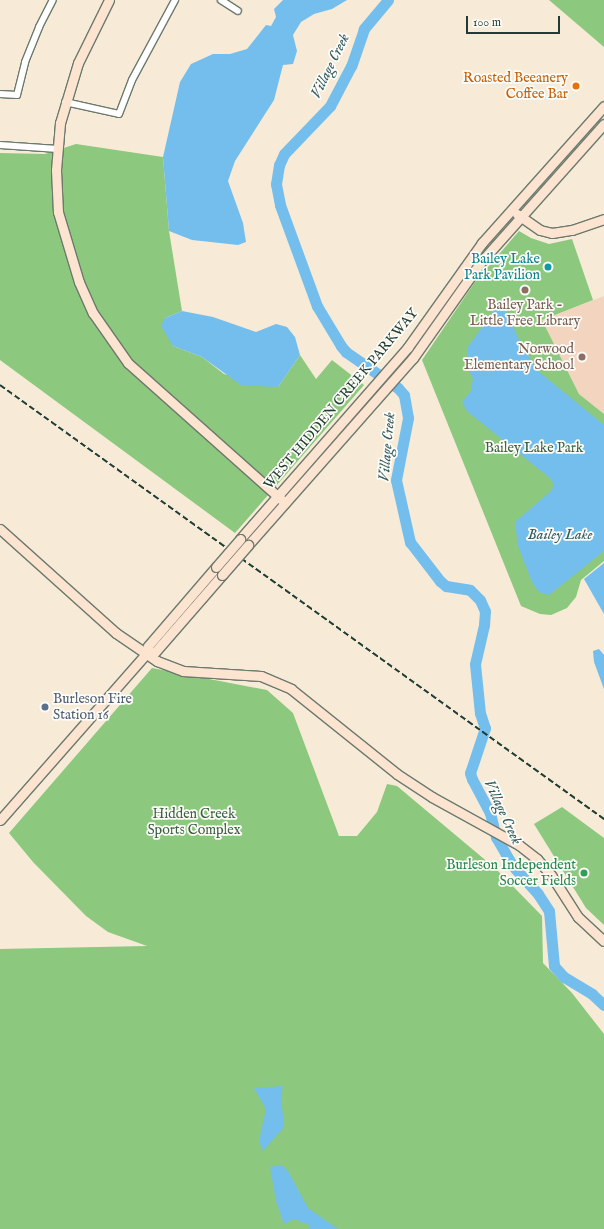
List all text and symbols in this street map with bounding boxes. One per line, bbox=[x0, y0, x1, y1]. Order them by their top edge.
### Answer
scale bar bbox=[468, 8, 562, 34]
text: 100 m bbox=[473, 15, 501, 30]
water label: Village Creek bbox=[307, 31, 353, 101]
place label: Roasted Beeanery Coffee Bar bbox=[463, 70, 568, 102]
marker: Roasted Beeanery Coffee Bar bbox=[571, 81, 581, 91]
place label: Bailey Lake Park Pavilion bbox=[464, 251, 540, 284]
marker: Bailey Lake Park Pavilion bbox=[543, 262, 553, 272]
marker: Bailey Park - Little Free Library bbox=[520, 285, 530, 295]
place label: Bailey Park - Little Free Library bbox=[470, 297, 580, 330]
street label: WEST HIDDEN CREEK PARKWAY bbox=[260, 305, 422, 493]
place label: Norwood Elementary School bbox=[464, 341, 574, 374]
marker: Norwood Elementary School bbox=[577, 352, 587, 362]
water label: Village Creek bbox=[375, 411, 399, 483]
park label: Bailey Lake Park bbox=[485, 440, 583, 456]
water label: Bailey Lake bbox=[527, 526, 593, 544]
place label: Burleson Fire Station 16 bbox=[53, 691, 132, 724]
marker: Burleson Fire Station 16 bbox=[40, 702, 50, 712]
water label: Village Creek bbox=[480, 777, 526, 847]
park label: Hidden Creek Sports Complex bbox=[147, 806, 241, 838]
place label: Burleson Independent Soccer Fields bbox=[446, 857, 576, 890]
marker: Burleson Independent Soccer Fields bbox=[579, 868, 589, 878]

